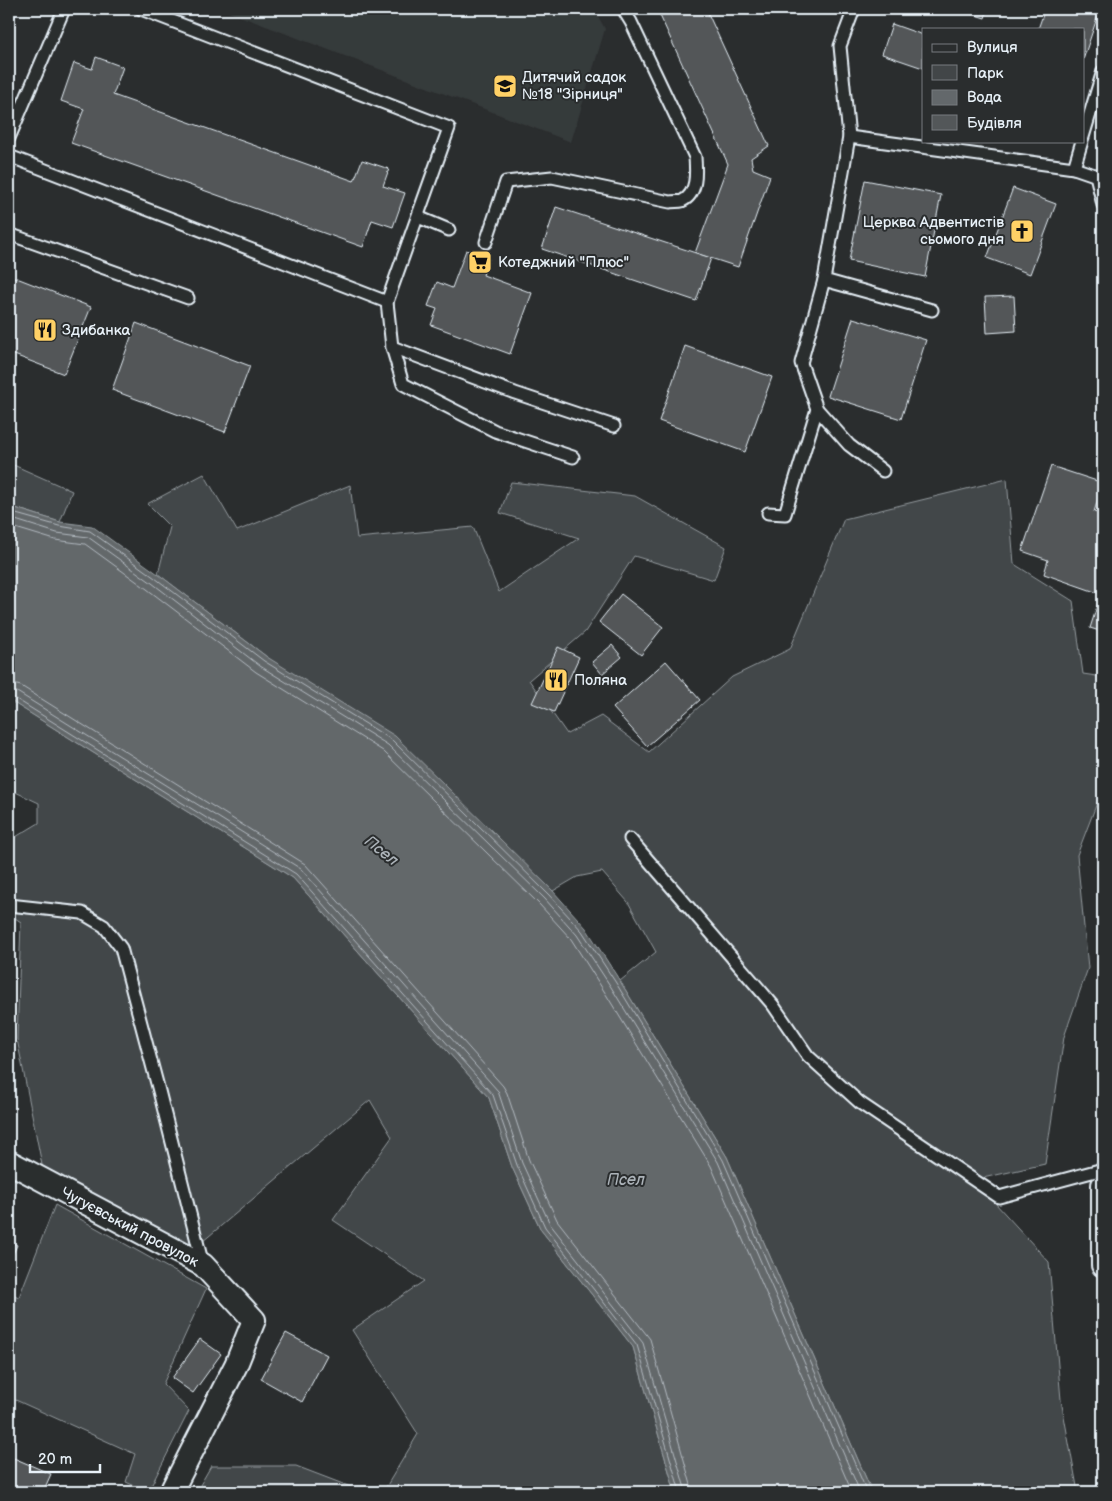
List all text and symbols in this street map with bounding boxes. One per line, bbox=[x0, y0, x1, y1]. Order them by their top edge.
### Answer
legend bbox=[922, 28, 1084, 142]
text: Вулиця bbox=[967, 38, 1018, 57]
text: Парк bbox=[967, 64, 1004, 83]
place label: Дитячий садок №18 "Зірниця" bbox=[522, 68, 626, 104]
school or university icon: Дитячий садок №18 "Зірниця" bbox=[492, 73, 518, 99]
text: Вода bbox=[967, 88, 1002, 107]
text: Будівля bbox=[967, 114, 1022, 133]
place label: Церква Адвентистів сьомого дня bbox=[863, 213, 1004, 249]
church icon: Церква Адвентистів сьомого дня bbox=[1009, 218, 1035, 244]
supermarket icon: Котеджний "Плюс" bbox=[467, 249, 493, 275]
place label: Котеджний "Плюс" bbox=[498, 253, 629, 272]
restaurant icon: Здибанка bbox=[32, 317, 58, 343]
place label: Здибанка bbox=[62, 321, 131, 340]
restaurant icon: Поляна bbox=[543, 667, 569, 693]
place label: Поляна bbox=[574, 671, 627, 690]
water label: Псел bbox=[360, 832, 402, 870]
water label: Псел bbox=[607, 1171, 645, 1190]
street label: Чугуєвський провулок bbox=[58, 1183, 202, 1272]
scale bar bbox=[30, 1441, 100, 1473]
text: 20 m bbox=[38, 1450, 72, 1469]

